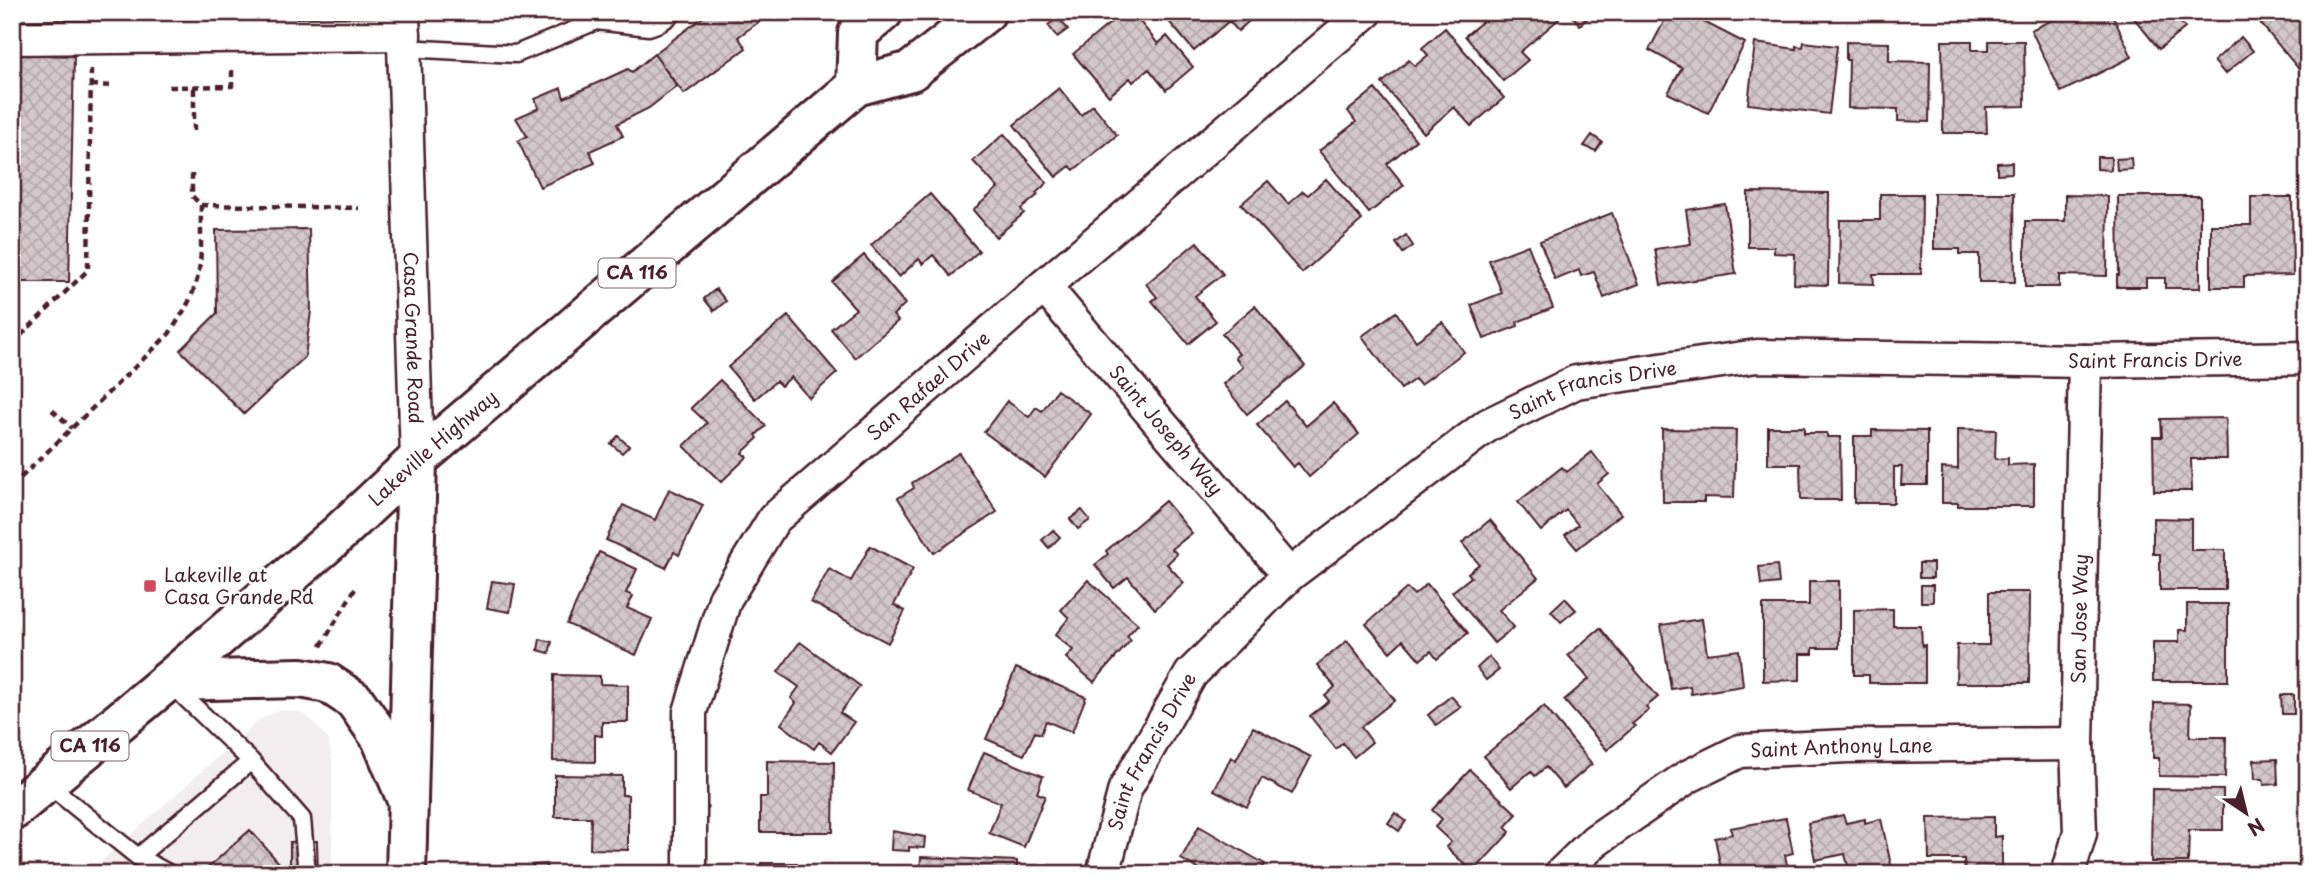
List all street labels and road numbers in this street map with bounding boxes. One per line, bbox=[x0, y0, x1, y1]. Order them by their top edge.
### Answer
street label: Casa Grande Road bbox=[397, 251, 431, 424]
road number: CA 116 bbox=[598, 258, 676, 288]
street label: San Rafael Drive bbox=[860, 324, 996, 446]
street label: Saint Francis Drive bbox=[2068, 344, 2243, 374]
street label: Saint Francis Drive bbox=[1504, 353, 1678, 426]
street label: Saint Joseph Way bbox=[1103, 358, 1230, 501]
street label: Lakeville Highway bbox=[362, 383, 503, 512]
street label: San Jose Way bbox=[2063, 553, 2094, 684]
street label: Saint Francis Drive bbox=[1100, 667, 1202, 833]
street label: Saint Anthony Lane bbox=[1749, 730, 1933, 764]
road number: CA 116 bbox=[52, 732, 128, 760]

